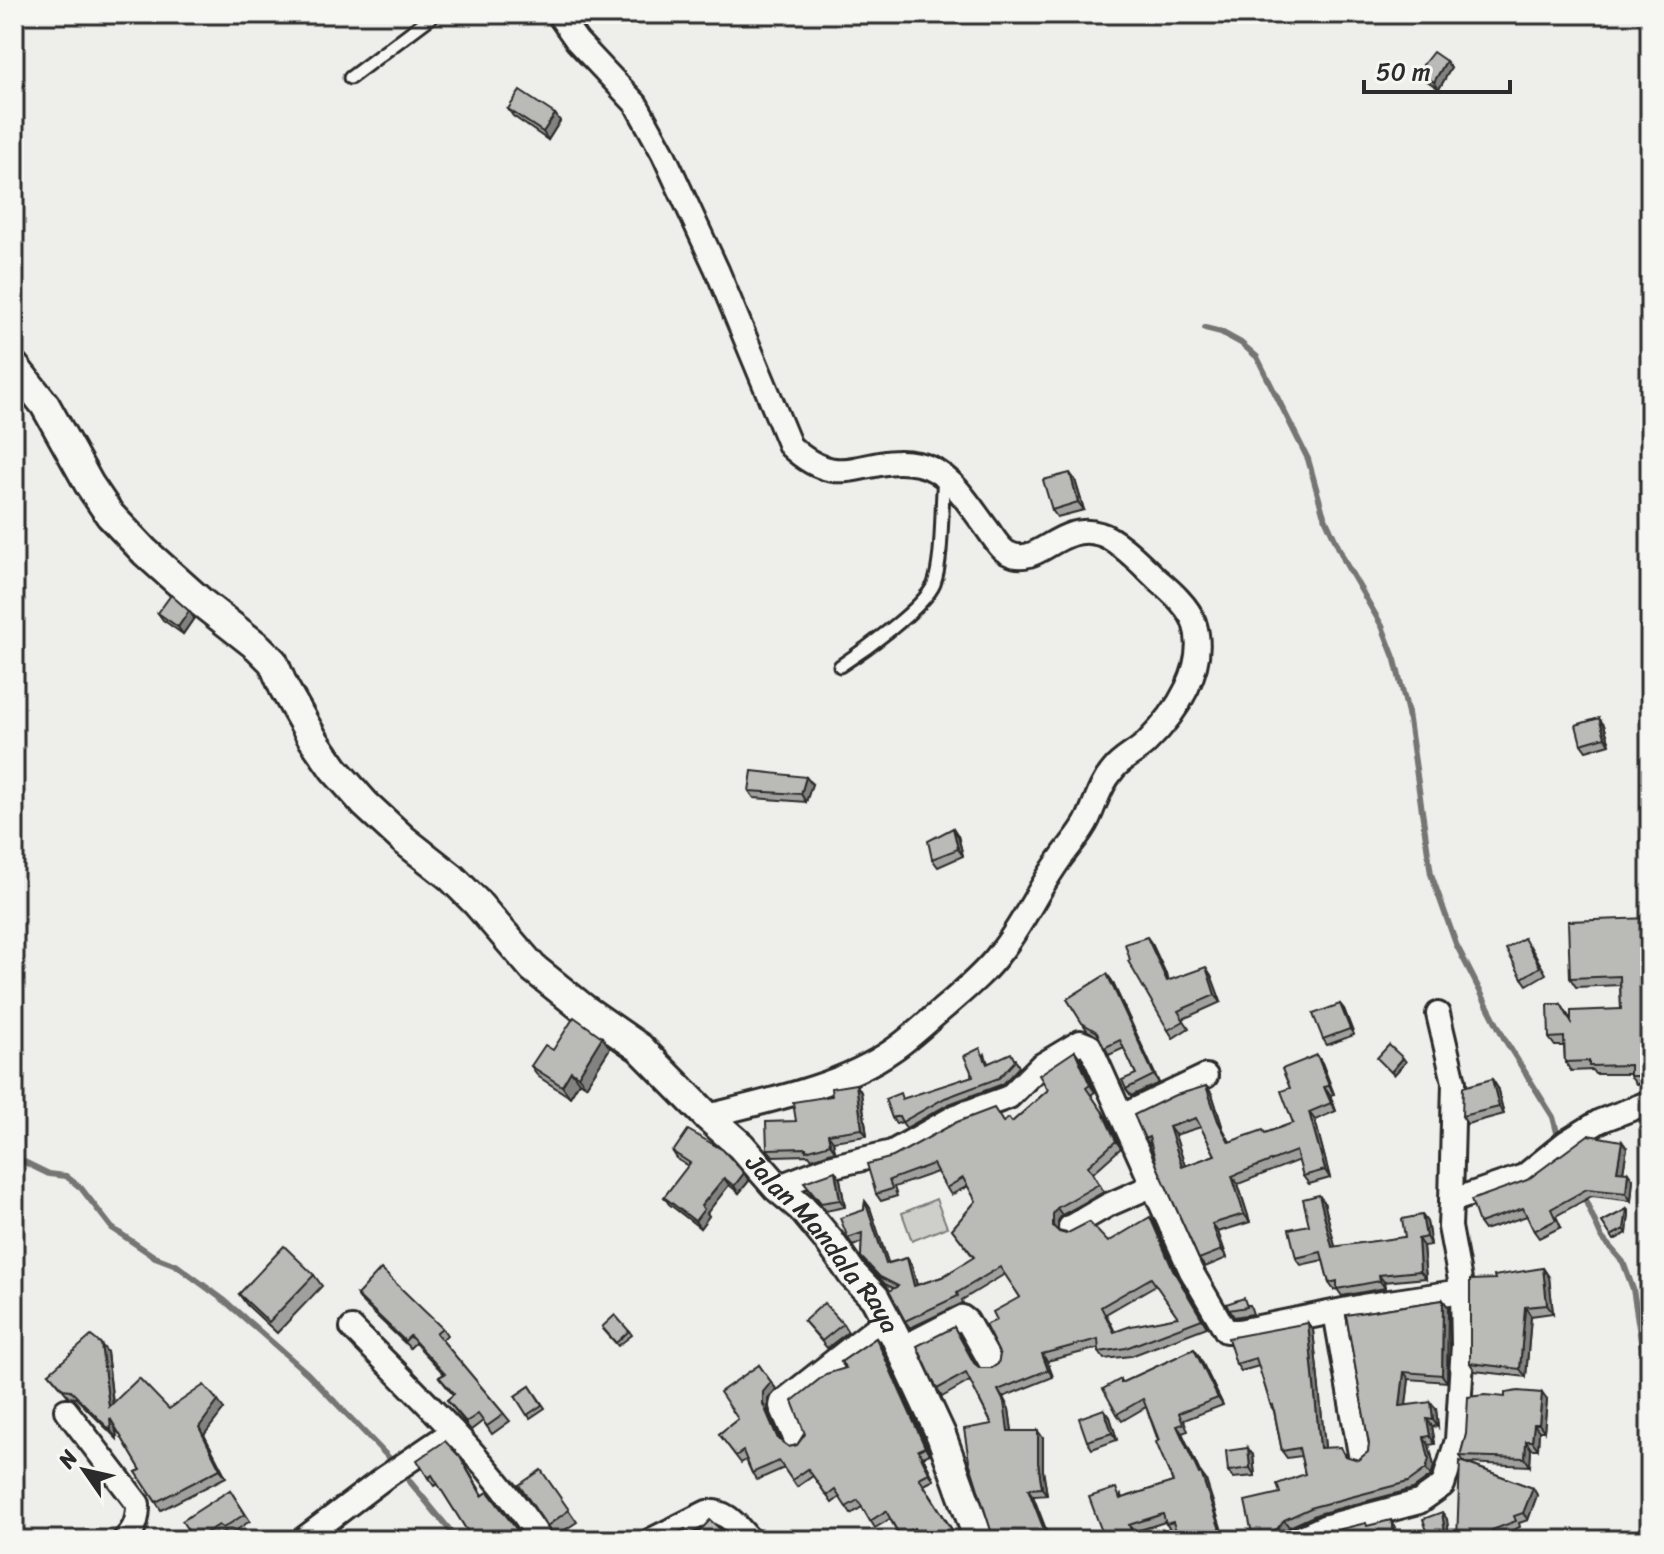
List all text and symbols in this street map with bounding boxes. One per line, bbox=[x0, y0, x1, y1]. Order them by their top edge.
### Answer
scale bar bbox=[1364, 44, 1510, 94]
text: 50 m bbox=[1376, 51, 1431, 93]
street label: Jalan Mandala Raya bbox=[733, 1142, 913, 1342]
north arrow bbox=[44, 1430, 124, 1510]
text: N bbox=[47, 1441, 89, 1477]

